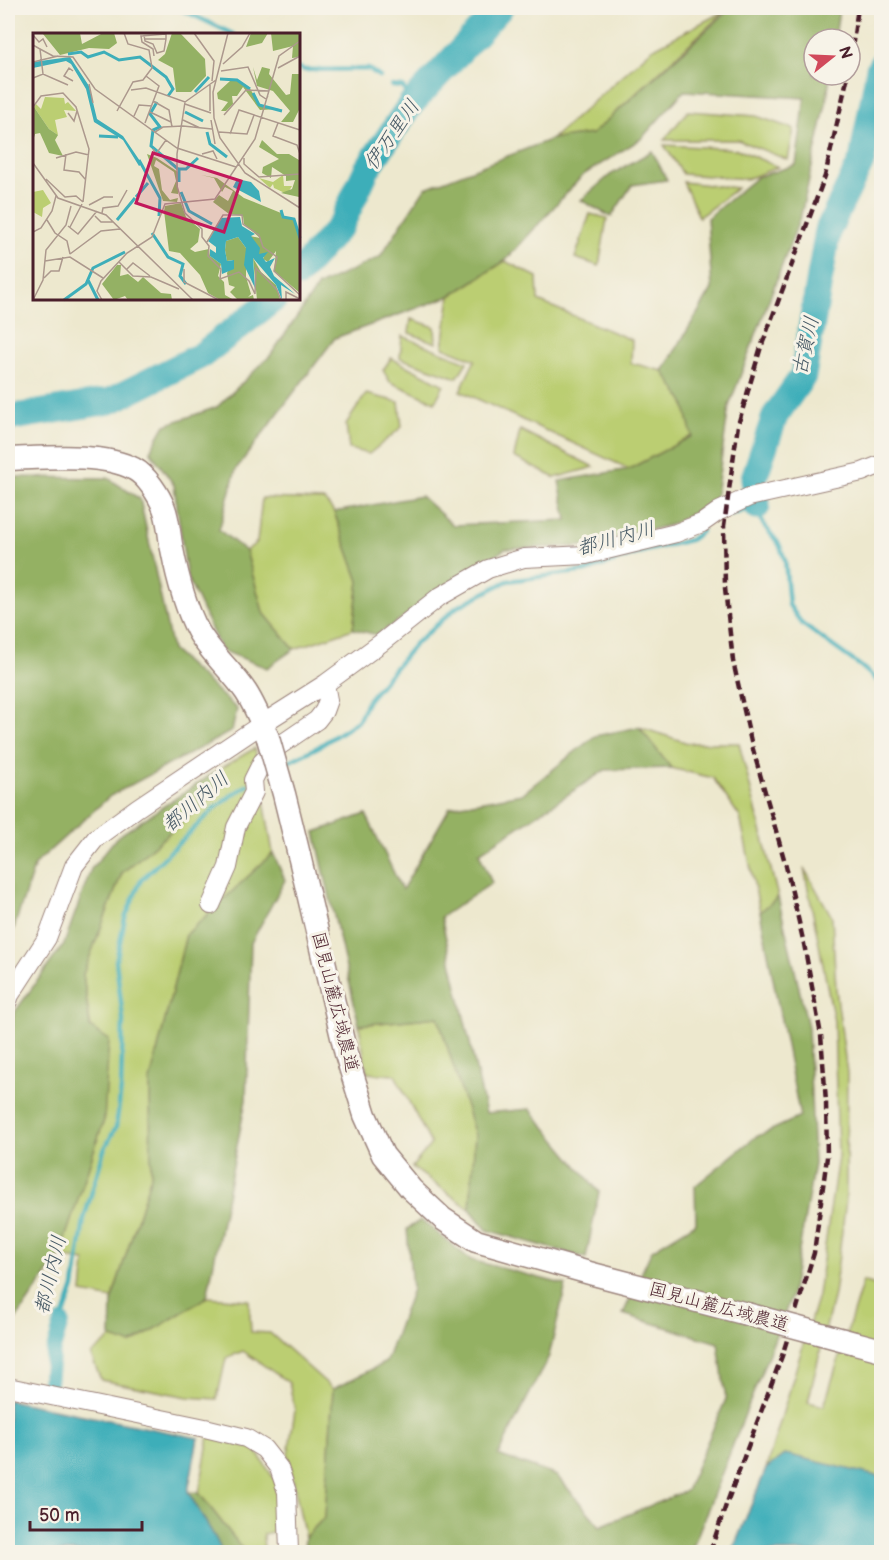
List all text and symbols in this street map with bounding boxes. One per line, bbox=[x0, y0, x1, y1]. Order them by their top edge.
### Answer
north arrow bbox=[802, 27, 862, 87]
inset map bbox=[33, 33, 300, 300]
text: N bbox=[834, 44, 856, 61]
water label: 伊万里川 bbox=[359, 95, 425, 175]
water label: 古賀川 bbox=[788, 314, 824, 378]
water label: 都川内川 bbox=[574, 517, 658, 561]
water label: 都川内川 bbox=[158, 767, 234, 837]
street label: 国見山麓広域農道 bbox=[307, 930, 363, 1074]
water label: 都川内川 bbox=[30, 1233, 72, 1317]
street label: 国見山麓広域農道 bbox=[647, 1278, 791, 1336]
scale bar bbox=[30, 1494, 142, 1532]
text: 50 m bbox=[39, 1505, 80, 1526]

